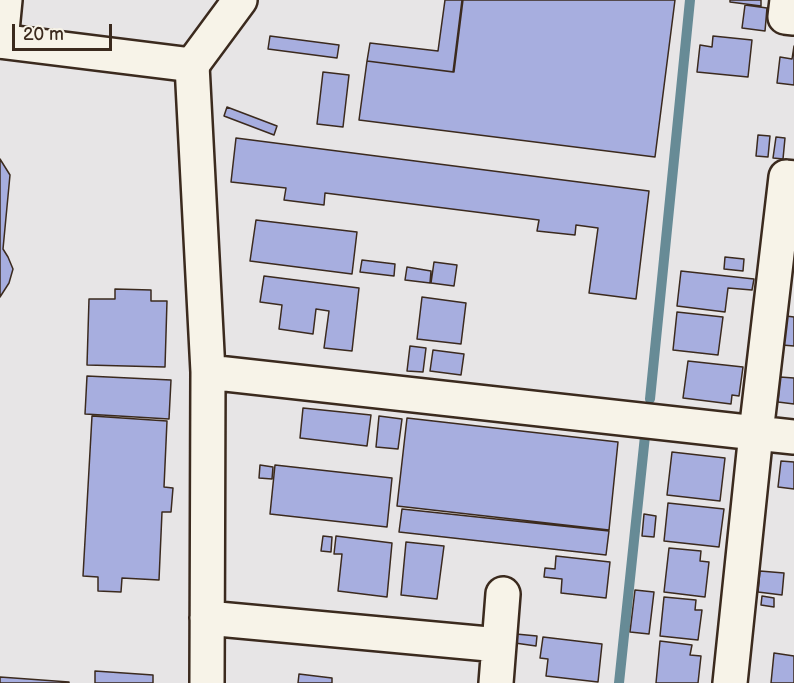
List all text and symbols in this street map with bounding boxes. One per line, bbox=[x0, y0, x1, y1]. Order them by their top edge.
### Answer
scale bar bbox=[15, 12, 116, 50]
text: 20 m bbox=[23, 24, 64, 45]

